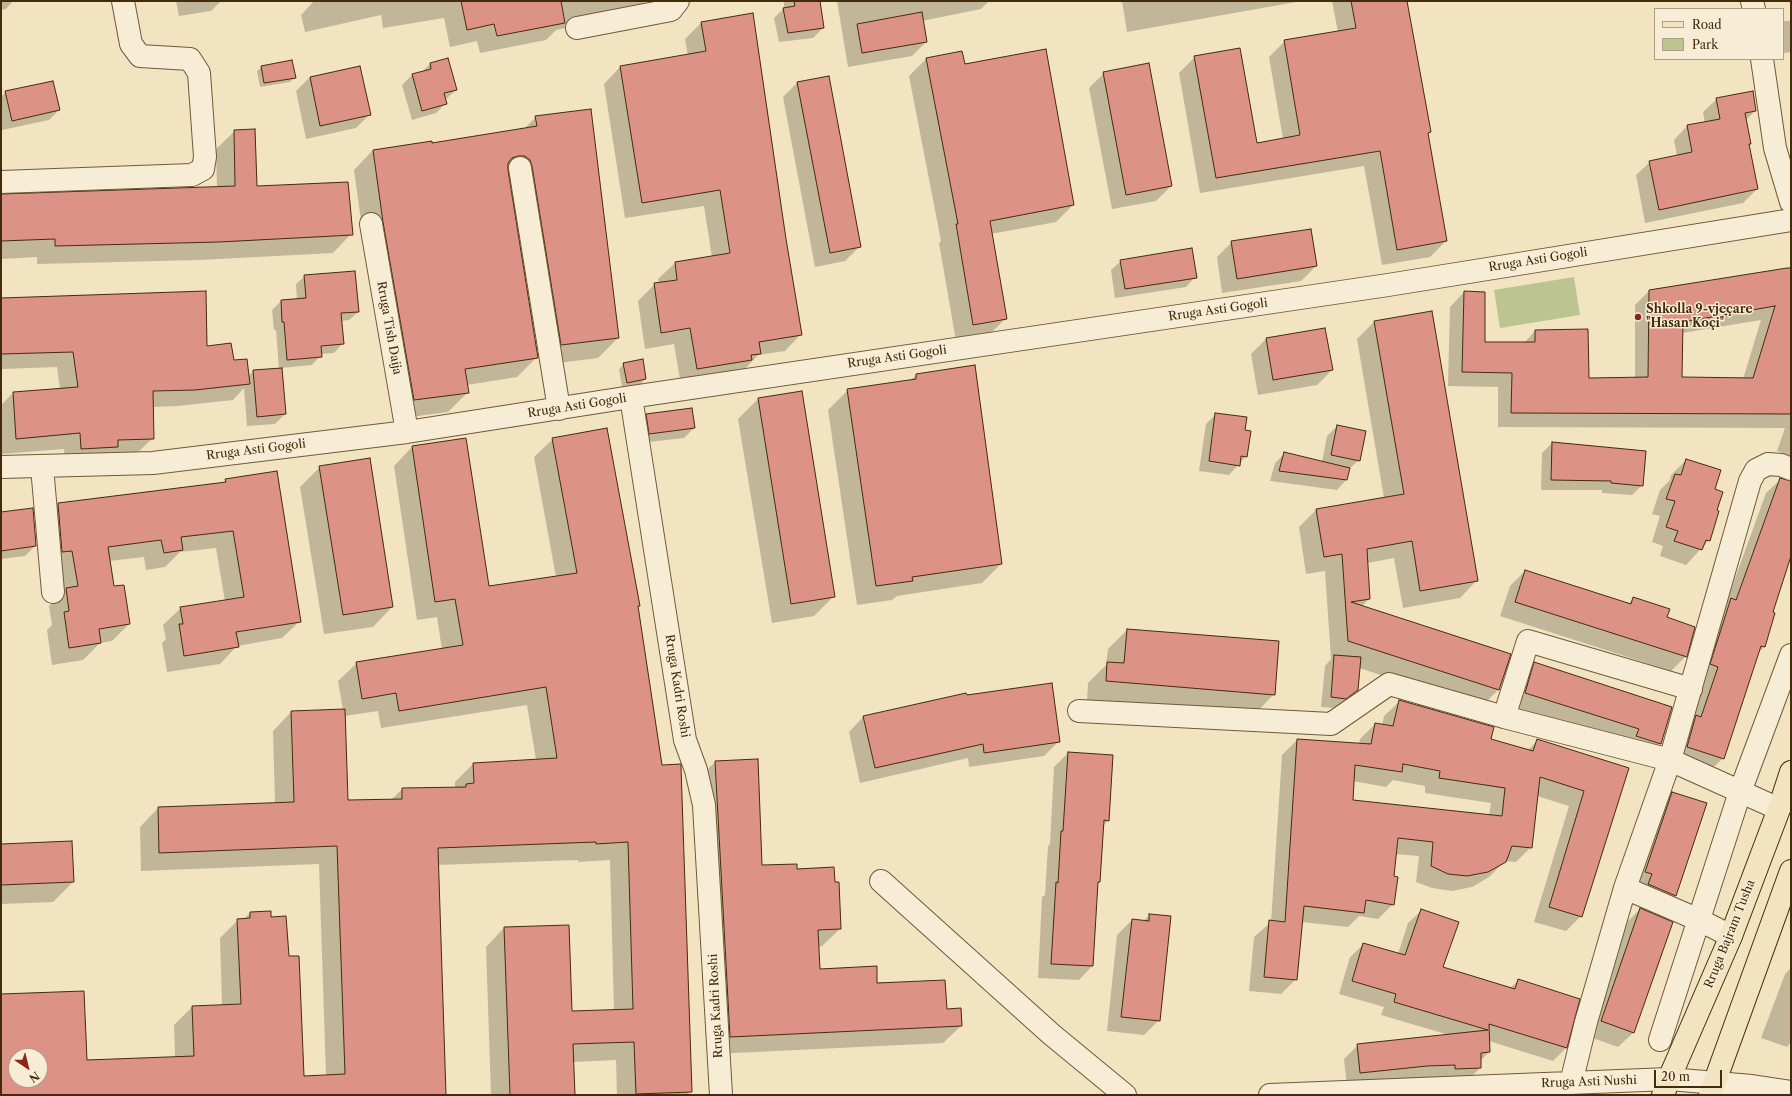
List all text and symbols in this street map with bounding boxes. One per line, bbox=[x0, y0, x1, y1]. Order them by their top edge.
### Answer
legend bbox=[1654, 8, 1784, 60]
text: Road bbox=[1692, 17, 1722, 32]
text: Park bbox=[1692, 37, 1718, 52]
street label: Rruga Asti Gogoli bbox=[1487, 245, 1589, 275]
street label: Rruga Tish Daija bbox=[374, 280, 404, 376]
street label: Rruga Asti Gogoli bbox=[1167, 296, 1269, 324]
place label: Shkolla 9-vjeçare "Hasan Koçi" bbox=[1646, 303, 1753, 331]
marker: Shkolla 9-vjeçare "Hasan Koçi" bbox=[1633, 312, 1643, 322]
street label: Rruga Asti Gogoli bbox=[846, 343, 948, 371]
street label: Rruga Asti Gogoli bbox=[526, 391, 628, 421]
street label: Rruga Asti Gogoli bbox=[205, 437, 307, 463]
street label: Rruga Kadri Roshi bbox=[662, 633, 692, 739]
street label: Rruga Bajram Tusha bbox=[1702, 878, 1758, 990]
street label: Rruga Kadri Roshi bbox=[706, 954, 726, 1058]
north arrow bbox=[8, 1048, 48, 1088]
scale bar bbox=[1656, 1062, 1724, 1088]
text: N bbox=[26, 1069, 42, 1085]
text: 20 m bbox=[1661, 1069, 1690, 1084]
street label: Rruga Asti Nushi bbox=[1541, 1073, 1637, 1091]

